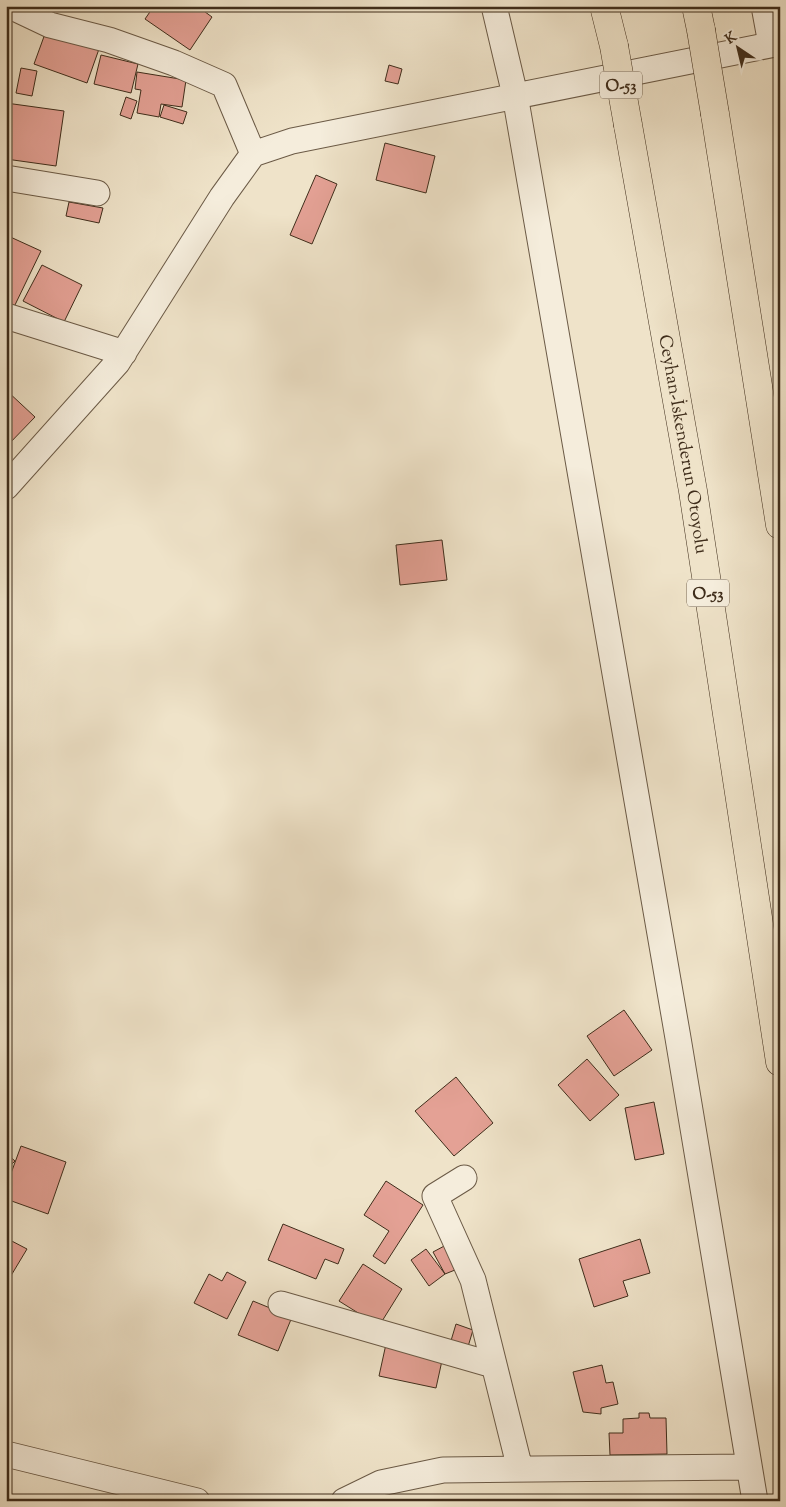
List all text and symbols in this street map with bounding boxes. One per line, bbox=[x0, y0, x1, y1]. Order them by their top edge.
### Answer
north arrow bbox=[714, 22, 764, 72]
text: K bbox=[722, 27, 742, 50]
road number: O-53 bbox=[600, 72, 642, 98]
street label: Ceyhan-İskenderun Otoyolu bbox=[650, 333, 713, 556]
road number: O-53 bbox=[687, 580, 729, 606]

